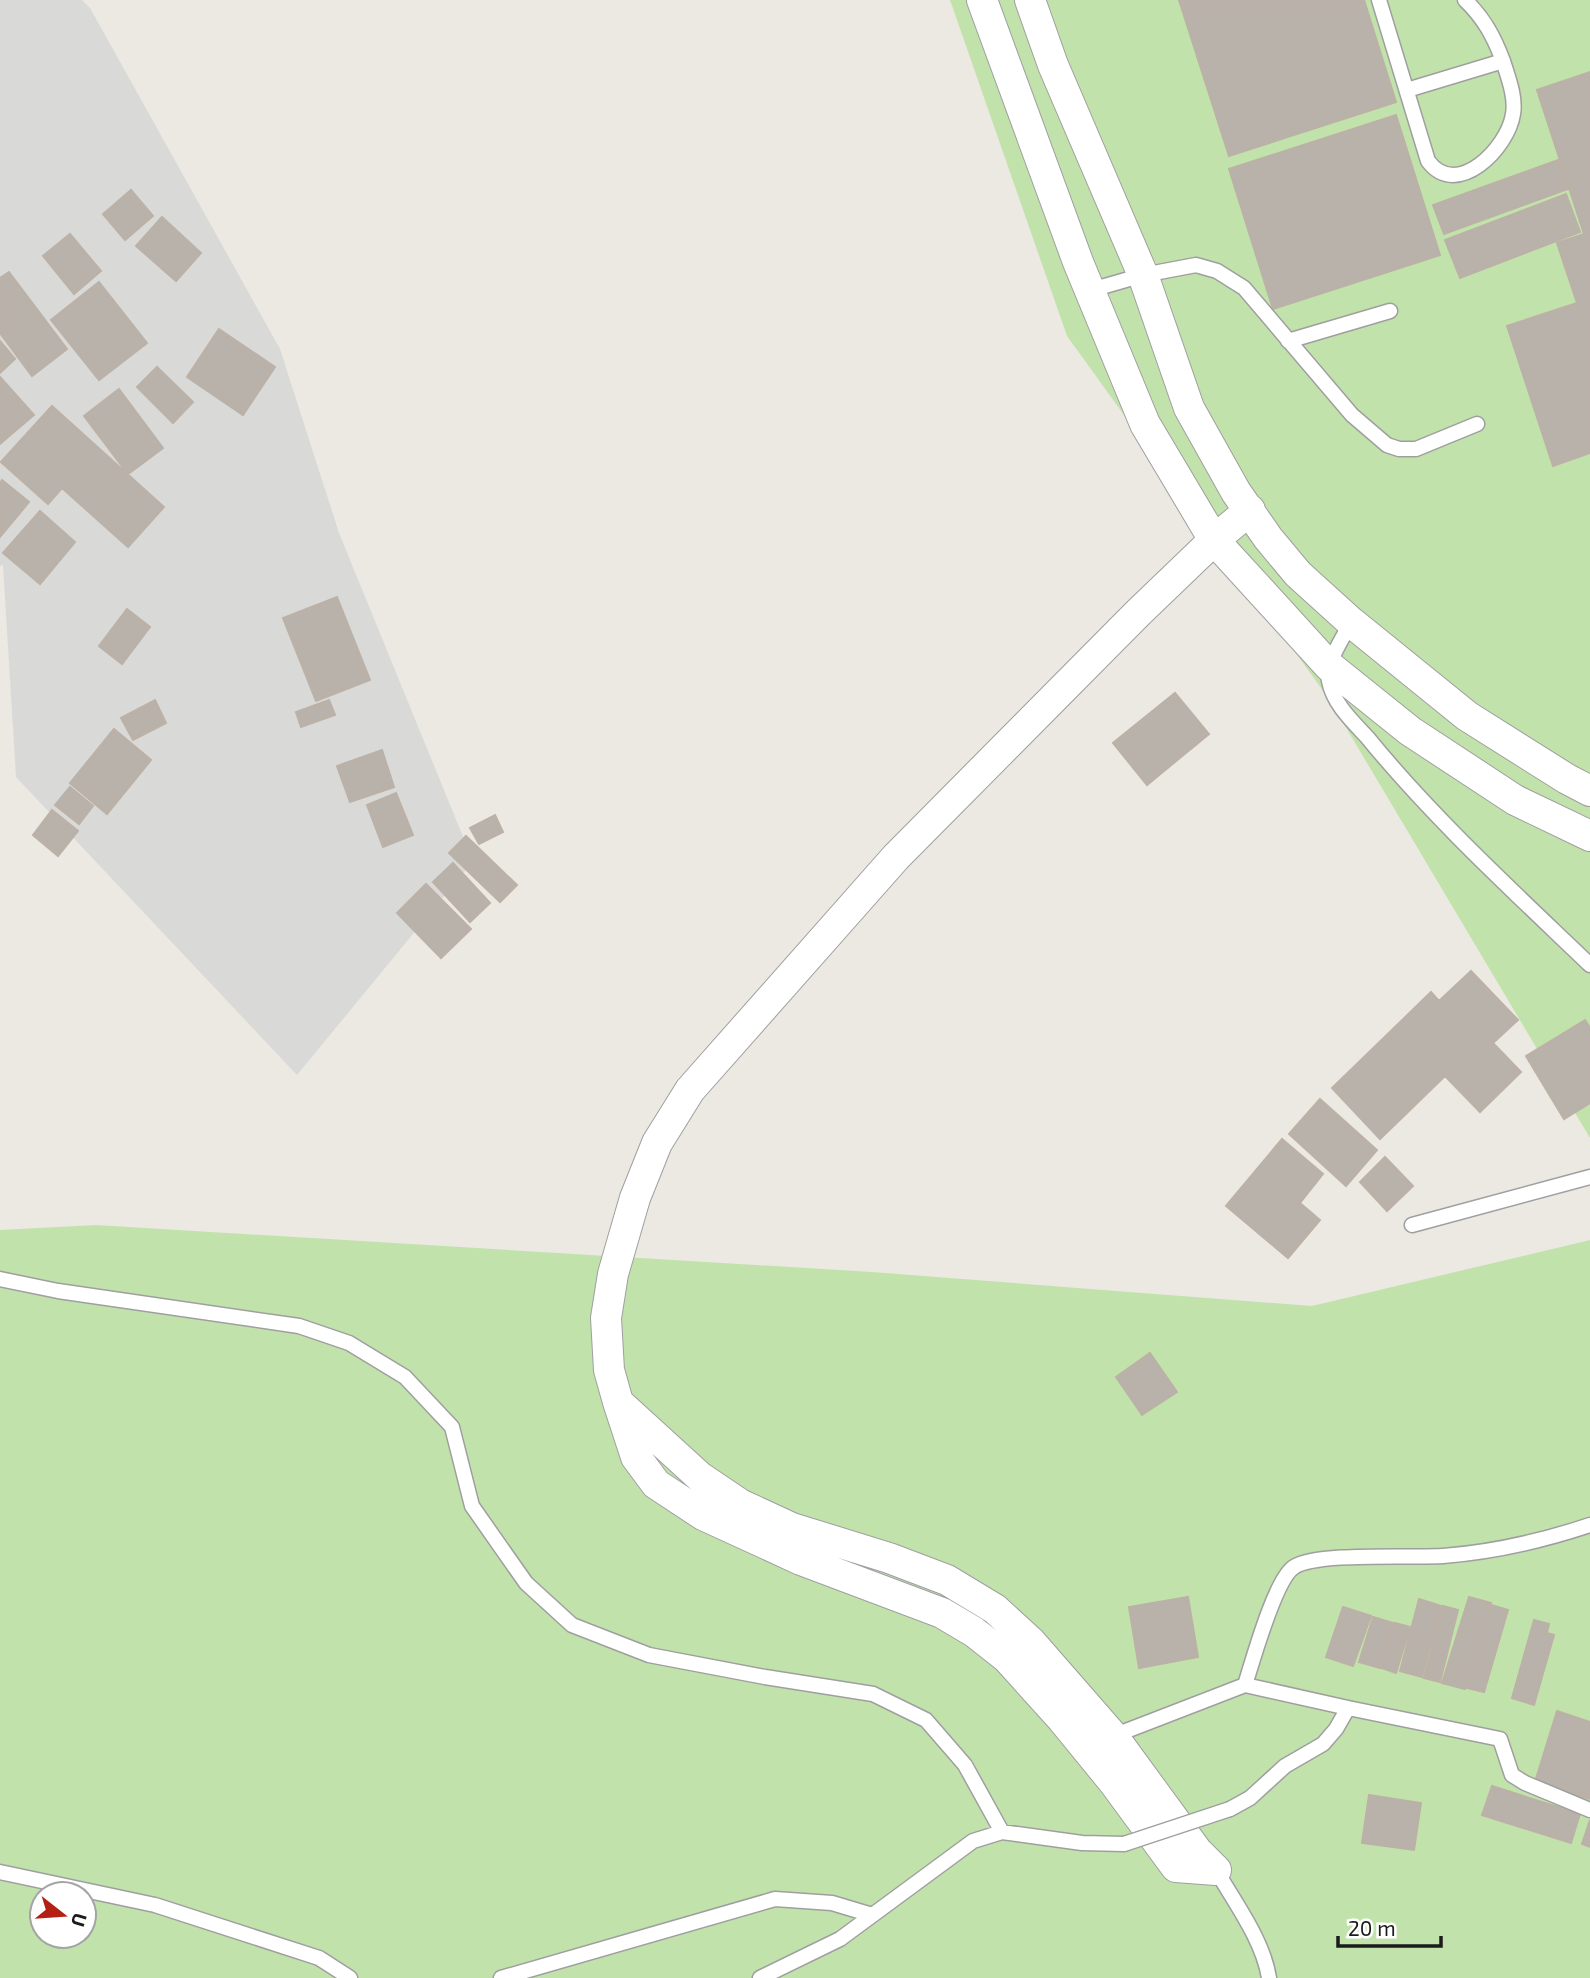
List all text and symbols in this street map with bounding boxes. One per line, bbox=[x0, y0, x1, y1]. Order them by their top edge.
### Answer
north arrow bbox=[28, 1880, 98, 1950]
scale bar bbox=[1338, 1904, 1441, 1948]
text: U bbox=[67, 1911, 93, 1930]
text: 20 m bbox=[1348, 1915, 1396, 1940]

